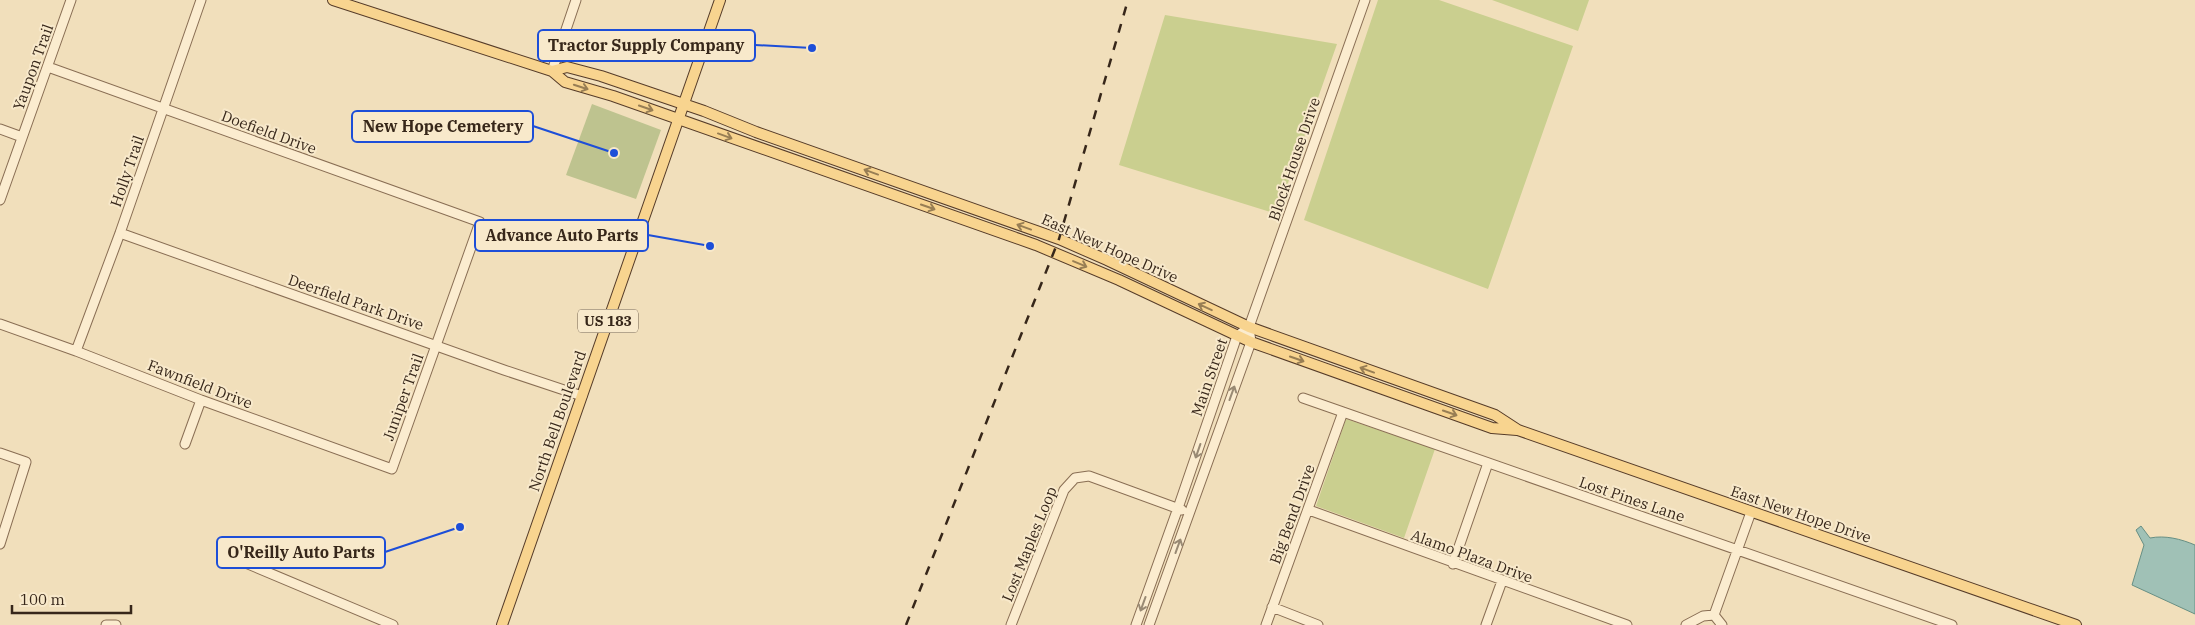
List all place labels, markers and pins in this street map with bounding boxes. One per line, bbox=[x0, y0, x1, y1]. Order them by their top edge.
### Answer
callout: Tractor Supply Company bbox=[538, 30, 755, 61]
callout: New Hope Cemetery bbox=[352, 111, 533, 142]
callout: Advance Auto Parts bbox=[475, 220, 648, 251]
callout: O'Reilly Auto Parts bbox=[217, 537, 385, 568]

